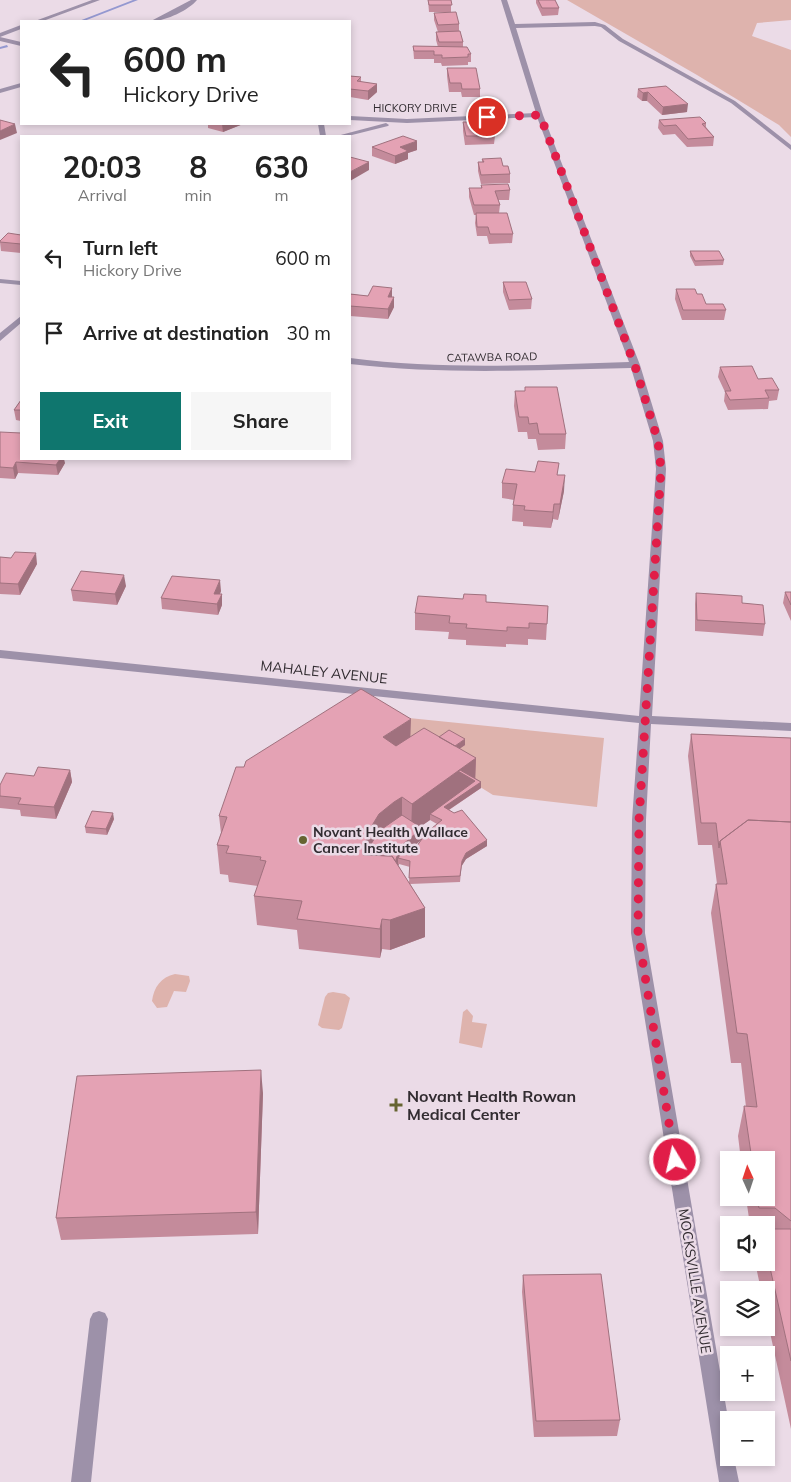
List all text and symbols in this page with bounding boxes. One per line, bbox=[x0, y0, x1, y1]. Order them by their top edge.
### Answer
text: 600 m bbox=[123, 37, 227, 81]
icon: left bbox=[40, 40, 105, 105]
text: Hickory Drive bbox=[123, 80, 259, 108]
pin bbox=[466, 96, 508, 138]
street label: HICKORY DRIVE bbox=[373, 101, 457, 115]
icon: arrive bbox=[473, 103, 501, 131]
text: 20:03 bbox=[63, 148, 142, 186]
text: 8 bbox=[189, 148, 207, 186]
text: 630 bbox=[254, 148, 308, 186]
text: Arrival bbox=[78, 185, 127, 205]
text: min bbox=[185, 185, 212, 205]
text: m bbox=[274, 185, 288, 205]
text: Turn left bbox=[83, 236, 158, 260]
icon: left bbox=[40, 244, 68, 272]
text: 600 m bbox=[275, 246, 331, 270]
text: Hickory Drive bbox=[83, 260, 182, 280]
icon: arrive bbox=[40, 319, 68, 347]
text: Arrive at destination bbox=[83, 321, 269, 345]
text: 30 m bbox=[287, 321, 331, 345]
street label: CATAWBA ROAD bbox=[447, 349, 537, 365]
button: Exit bbox=[40, 392, 181, 450]
button: Share bbox=[191, 392, 331, 450]
street label: MAHALEY AVENUE bbox=[260, 656, 388, 688]
place label: Novant Health Wallace Cancer Institute bbox=[313, 823, 468, 857]
marker: Novant Health Wallace Cancer Institute bbox=[297, 834, 309, 846]
place label: Novant Health Rowan Medical Center bbox=[407, 1086, 576, 1124]
marker: Novant Health Rowan Medical Center bbox=[389, 1098, 403, 1112]
position arrow bbox=[648, 1133, 700, 1185]
north arrow bbox=[720, 1151, 775, 1206]
map controls bbox=[720, 1151, 775, 1466]
street label: MOCKSVILLE AVENUE bbox=[675, 1207, 715, 1355]
button: sound bbox=[720, 1216, 775, 1271]
button: layers bbox=[720, 1281, 775, 1336]
button: + bbox=[720, 1346, 775, 1401]
button: − bbox=[720, 1411, 775, 1466]

